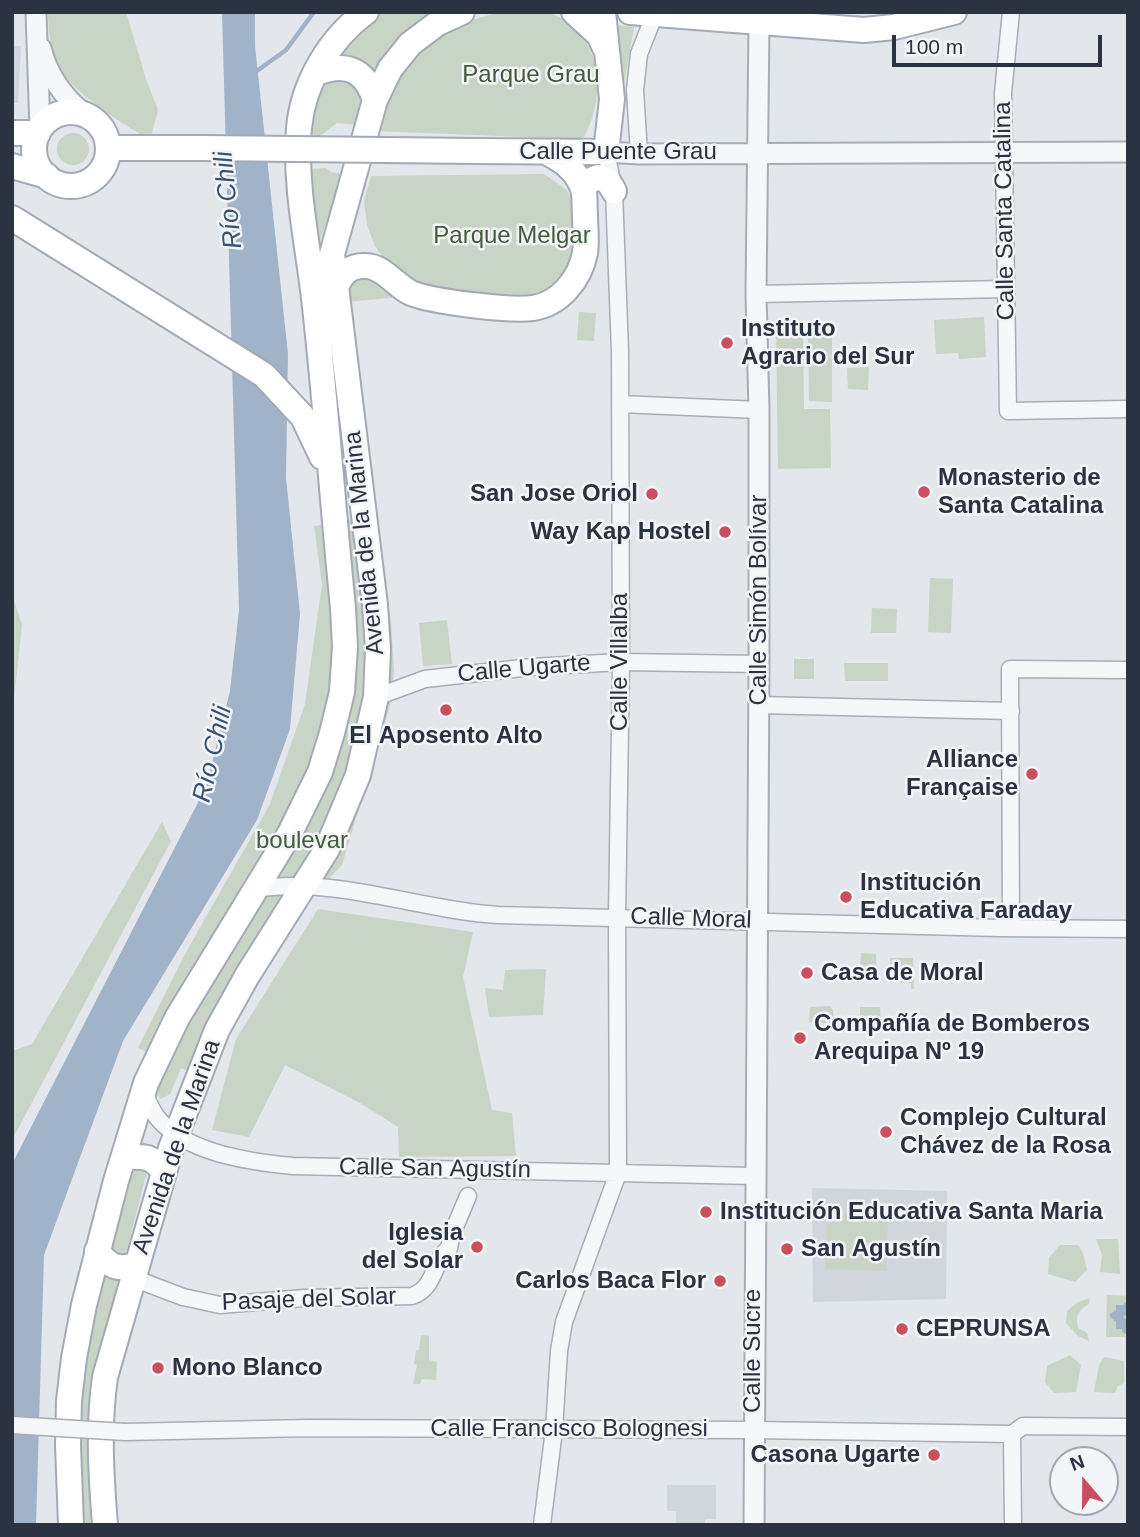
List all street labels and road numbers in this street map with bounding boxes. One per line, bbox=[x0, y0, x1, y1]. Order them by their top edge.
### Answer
street label: Calle Santa Catalina bbox=[989, 101, 1021, 321]
street label: Calle Puente Grau bbox=[519, 138, 717, 166]
street label: Avenida de la Marina bbox=[339, 430, 391, 656]
street label: Calle Simón Bolívar bbox=[745, 495, 773, 705]
street label: Calle Villalba bbox=[606, 593, 634, 731]
street label: Calle Ugarte bbox=[456, 649, 592, 689]
street label: Calle Moral bbox=[630, 902, 752, 936]
street label: Avenida de la Marina bbox=[127, 1036, 227, 1258]
street label: Calle San Agustín bbox=[339, 1153, 531, 1185]
street label: Pasaje del Solar bbox=[221, 1283, 397, 1317]
street label: Calle Sucre bbox=[739, 1289, 767, 1413]
street label: Calle Francisco Bolognesi bbox=[430, 1415, 708, 1443]

